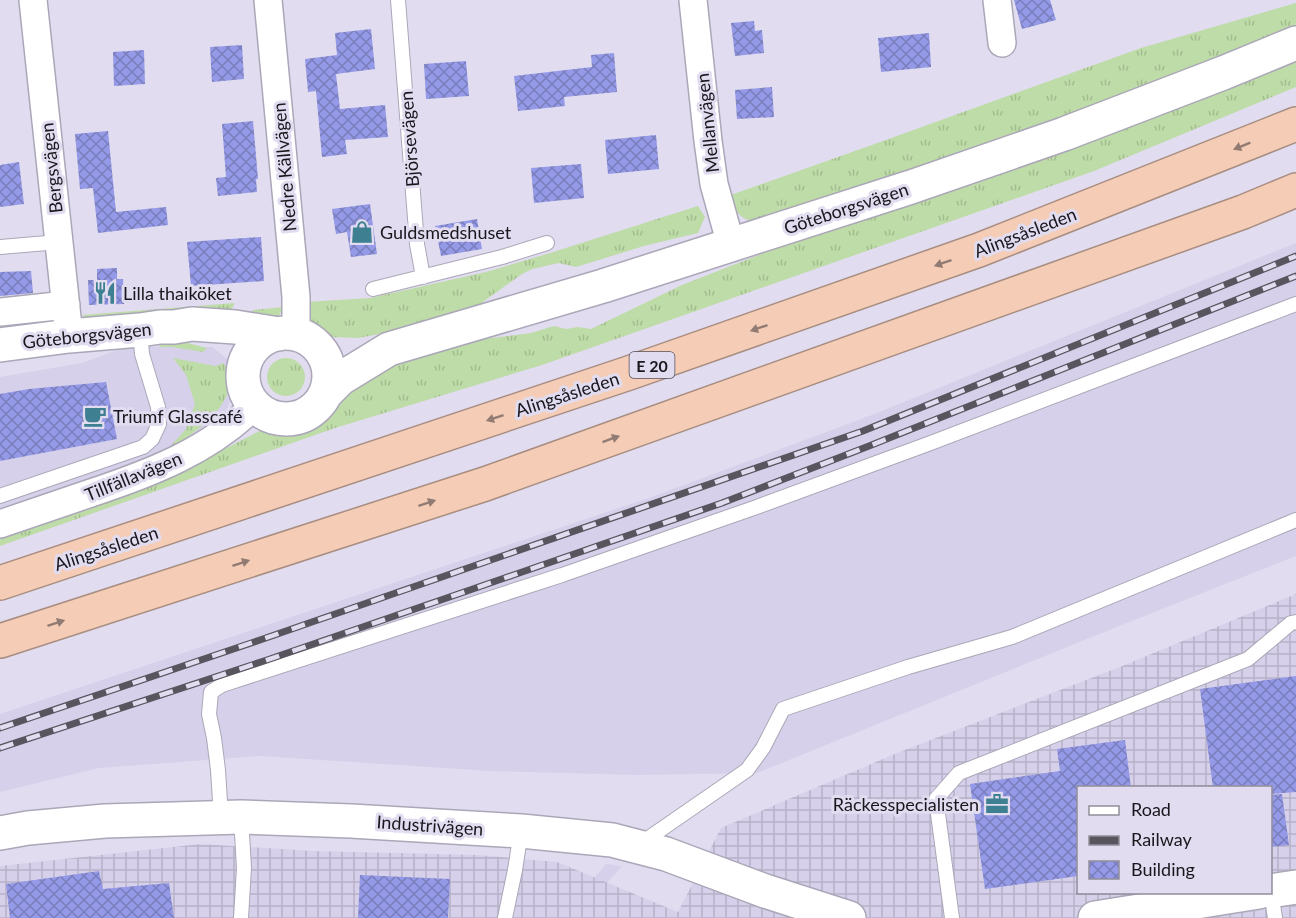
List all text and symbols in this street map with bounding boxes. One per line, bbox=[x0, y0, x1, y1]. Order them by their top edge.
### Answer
street label: Mellanvägen bbox=[691, 72, 723, 174]
street label: Björsevägen bbox=[395, 90, 423, 188]
street label: Nedre Källvägen bbox=[267, 102, 301, 232]
street label: Bergsvägen bbox=[35, 122, 67, 214]
one-way arrow bbox=[1233, 142, 1251, 152]
street label: Göteborgsvägen bbox=[781, 178, 911, 238]
street label: Alingsåsleden bbox=[971, 202, 1079, 262]
shop icon: Guldsmedshuset bbox=[349, 219, 375, 245]
place label: Guldsmedshuset bbox=[380, 221, 512, 243]
one-way arrow bbox=[934, 258, 952, 268]
restaurant icon: Lilla thaiköket bbox=[92, 280, 118, 306]
place label: Lilla thaiköket bbox=[123, 282, 232, 304]
street label: Göteborgsvägen bbox=[21, 317, 153, 353]
one-way arrow bbox=[750, 323, 768, 333]
road number: E 20 bbox=[630, 352, 674, 378]
street label: Alingsåsleden bbox=[512, 367, 622, 421]
cafe icon: Triumf Glasscafé bbox=[82, 403, 108, 429]
place label: Triumf Glasscafé bbox=[113, 405, 243, 427]
one-way arrow bbox=[486, 414, 504, 423]
one-way arrow bbox=[602, 433, 620, 443]
street label: Tillfällavägen bbox=[81, 447, 185, 505]
one-way arrow bbox=[418, 498, 436, 507]
street label: Alingsåsleden bbox=[51, 521, 161, 575]
one-way arrow bbox=[232, 557, 250, 567]
one-way arrow bbox=[47, 617, 65, 627]
legend bbox=[1077, 786, 1272, 894]
office icon: Räckesspecialisten bbox=[984, 791, 1010, 817]
place label: Räckesspecialisten bbox=[833, 793, 979, 815]
text: Road bbox=[1131, 798, 1171, 820]
street label: Industrivägen bbox=[376, 810, 484, 840]
text: Railway bbox=[1131, 828, 1192, 850]
text: Building bbox=[1131, 858, 1195, 880]

